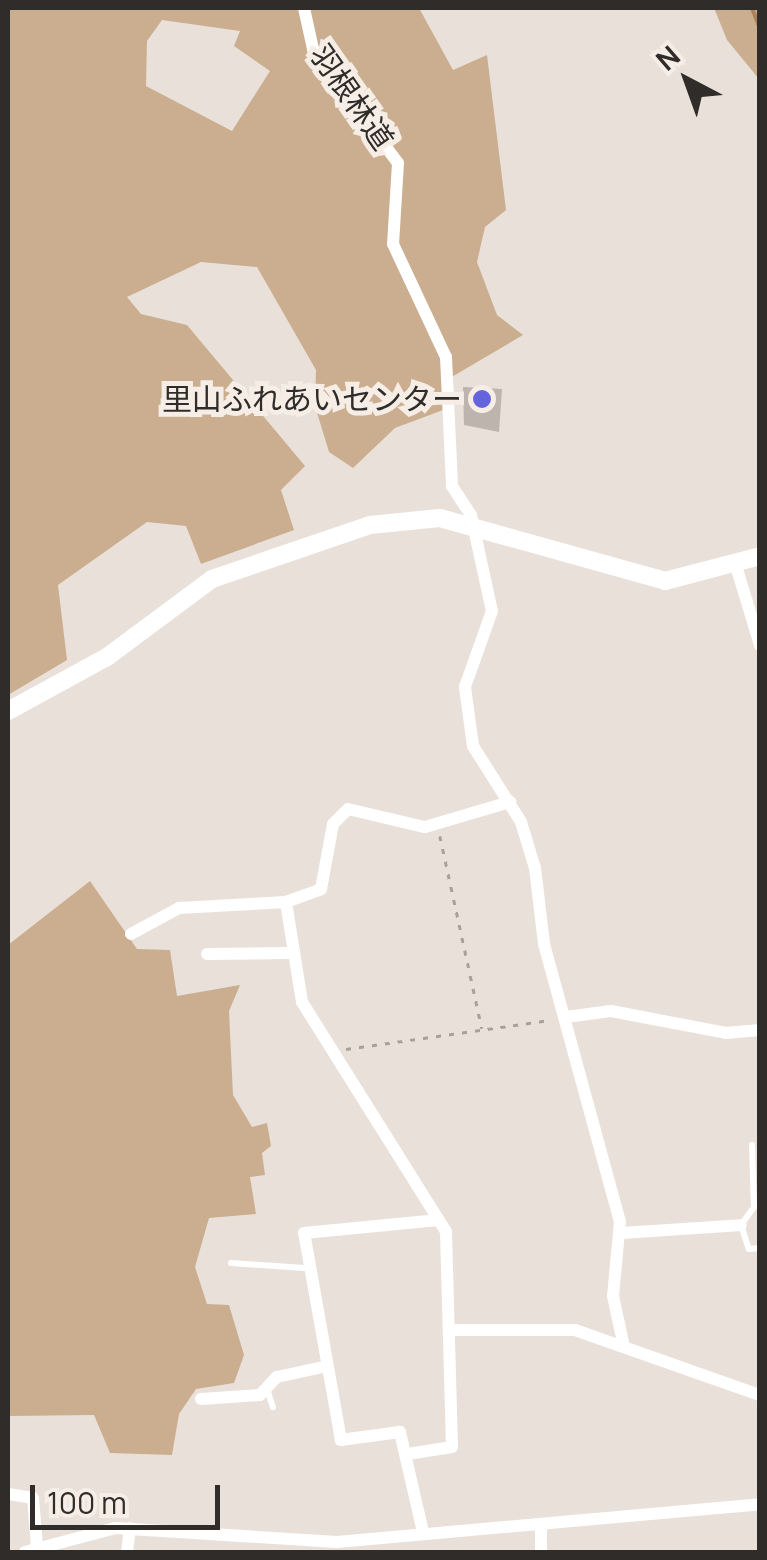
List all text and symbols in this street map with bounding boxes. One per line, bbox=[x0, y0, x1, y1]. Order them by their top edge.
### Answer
north arrow bbox=[637, 30, 737, 130]
text: N bbox=[647, 36, 687, 78]
street label: 羽根林道 bbox=[303, 38, 401, 156]
place label: 里山ふれあいセンター bbox=[162, 381, 462, 417]
marker: 里山ふれあいセンター bbox=[471, 388, 493, 410]
scale bar bbox=[35, 1465, 225, 1527]
text: 100 m bbox=[47, 1482, 127, 1523]

